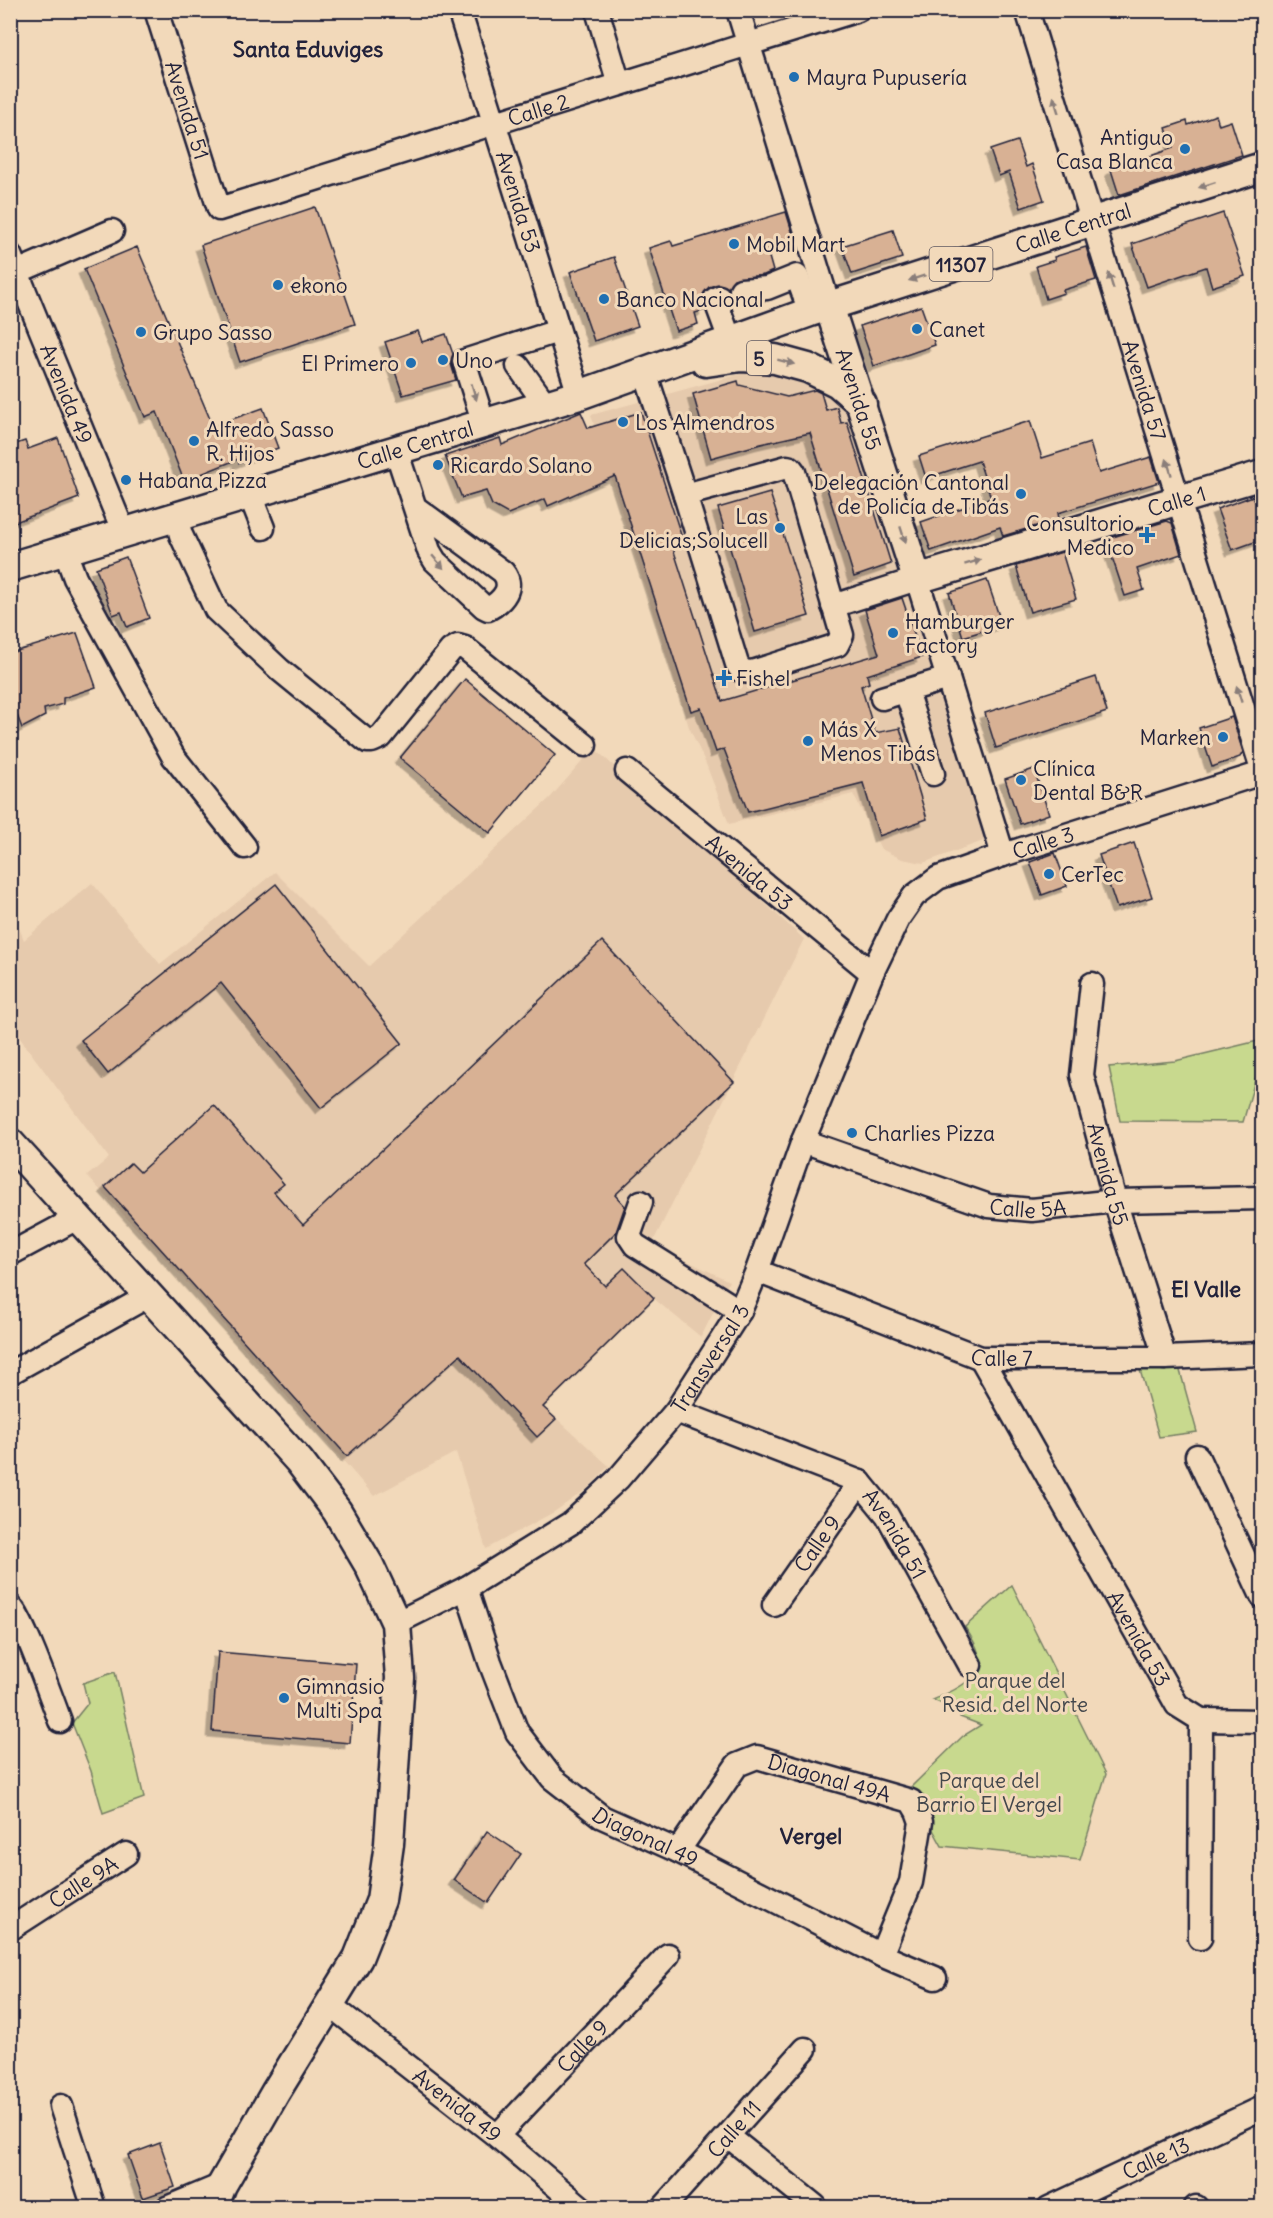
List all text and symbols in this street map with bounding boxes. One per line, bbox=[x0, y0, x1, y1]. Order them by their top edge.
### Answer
district label: Santa Eduviges bbox=[233, 35, 383, 63]
street label: Avenida 51 bbox=[159, 58, 216, 163]
place label: Mayra Pupusería bbox=[806, 64, 967, 91]
marker: Mayra Pupusería bbox=[787, 70, 801, 84]
street label: Calle 2 bbox=[504, 87, 572, 132]
one-way arrow bbox=[1051, 96, 1061, 114]
place label: Antiguo Casa Blanca bbox=[1056, 124, 1173, 175]
marker: Antiguo Casa Blanca bbox=[1178, 142, 1192, 156]
street label: Avenida 53 bbox=[490, 148, 547, 256]
one-way arrow bbox=[1198, 181, 1216, 190]
street label: Calle Central bbox=[1012, 196, 1134, 259]
place label: Mobil Mart bbox=[746, 231, 845, 258]
marker: Mobil Mart bbox=[727, 237, 741, 251]
road number: 11307 bbox=[930, 247, 992, 281]
place label: ekono bbox=[290, 272, 348, 299]
one-way arrow bbox=[1106, 272, 1115, 290]
one-way arrow bbox=[908, 273, 926, 283]
marker: ekono bbox=[271, 278, 285, 292]
place label: Banco Nacional bbox=[616, 286, 763, 313]
marker: Banco Nacional bbox=[597, 292, 611, 306]
place label: Canet bbox=[929, 316, 985, 343]
place label: Grupo Sasso bbox=[153, 319, 272, 346]
marker: Canet bbox=[910, 322, 924, 336]
marker: Grupo Sasso bbox=[134, 325, 148, 339]
street label: Avenida 57 bbox=[1117, 337, 1173, 444]
street label: Avenida 49 bbox=[34, 340, 99, 448]
road number: 5 bbox=[747, 341, 771, 375]
street label: Avenida 55 bbox=[830, 345, 888, 454]
place label: Uno bbox=[455, 347, 493, 374]
place label: El Primero bbox=[301, 350, 399, 377]
marker: Uno bbox=[436, 353, 450, 367]
marker: El Primero bbox=[404, 356, 418, 370]
one-way arrow bbox=[777, 358, 795, 367]
one-way arrow bbox=[470, 383, 479, 401]
place label: Los Almendros bbox=[635, 409, 775, 436]
street label: Calle Central bbox=[353, 414, 476, 475]
marker: Los Almendros bbox=[616, 415, 630, 429]
place label: Alfredo Sasso R. Hijos bbox=[206, 416, 334, 467]
marker: Alfredo Sasso R. Hijos bbox=[187, 434, 201, 448]
place label: Ricardo Solano bbox=[450, 452, 592, 479]
marker: Ricardo Solano bbox=[431, 458, 445, 472]
one-way arrow bbox=[1164, 458, 1173, 476]
place label: Habana Pizza bbox=[138, 467, 267, 494]
place label: Delegación Cantonal de Policía de Tibás bbox=[813, 469, 1009, 520]
marker: Habana Pizza bbox=[119, 473, 133, 487]
street label: Calle 1 bbox=[1144, 479, 1209, 522]
marker: Delegación Cantonal de Policía de Tibás bbox=[1014, 487, 1028, 501]
place label: Las Delicias;Solucell bbox=[619, 503, 768, 554]
place label: Consultorio Medico bbox=[1026, 510, 1134, 561]
marker: Las Delicias;Solucell bbox=[773, 521, 787, 535]
one-way arrow bbox=[899, 526, 909, 544]
marker: Consultorio Medico bbox=[1138, 526, 1156, 544]
one-way arrow bbox=[431, 554, 444, 569]
one-way arrow bbox=[965, 557, 983, 566]
place label: Hamburger Factory bbox=[905, 608, 1015, 659]
marker: Hamburger Factory bbox=[886, 626, 900, 640]
place label: Fishel bbox=[736, 665, 790, 692]
marker: Fishel bbox=[717, 671, 731, 685]
one-way arrow bbox=[1234, 685, 1243, 703]
place label: Más X Menos Tibás bbox=[820, 716, 936, 767]
place label: Marken bbox=[1140, 724, 1211, 751]
marker: Marken bbox=[1216, 730, 1230, 744]
marker: Más X Menos Tibás bbox=[801, 734, 815, 748]
place label: Clínica Dental B&R bbox=[1033, 755, 1143, 806]
marker: Clínica Dental B&R bbox=[1014, 773, 1028, 787]
street label: Calle 3 bbox=[1009, 820, 1077, 865]
street label: Avenida 53 bbox=[701, 828, 799, 916]
place label: CerTec bbox=[1061, 861, 1124, 888]
marker: CerTec bbox=[1042, 867, 1056, 881]
place label: Charlies Pizza bbox=[864, 1120, 995, 1147]
street label: Avenida 55 bbox=[1082, 1120, 1135, 1229]
marker: Charlies Pizza bbox=[845, 1126, 859, 1140]
street label: Calle 5A bbox=[988, 1193, 1068, 1224]
district label: El Valle bbox=[1171, 1275, 1241, 1303]
street label: Transversal 3 bbox=[665, 1300, 755, 1418]
street label: Calle 7 bbox=[967, 1342, 1033, 1372]
street label: Avenida 51 bbox=[857, 1483, 933, 1584]
street label: Calle 9 bbox=[788, 1510, 846, 1577]
street label: Avenida 53 bbox=[1102, 1586, 1177, 1691]
park label: Parque del Resid. del Norte bbox=[942, 1667, 1088, 1718]
place label: Gimnasio Multi Spa bbox=[296, 1673, 385, 1724]
marker: Gimnasio Multi Spa bbox=[277, 1691, 291, 1705]
street label: Diagonal 49A bbox=[765, 1747, 894, 1808]
park label: Parque del Barrio El Vergel bbox=[916, 1767, 1062, 1818]
street label: Diagonal 49 bbox=[587, 1801, 703, 1873]
district label: Vergel bbox=[780, 1822, 842, 1850]
street label: Calle 9A bbox=[43, 1850, 123, 1914]
street label: Calle 9 bbox=[551, 2014, 614, 2078]
street label: Avenida 49 bbox=[408, 2062, 507, 2148]
street label: Calle 11 bbox=[701, 2095, 766, 2163]
street label: Calle 13 bbox=[1118, 2130, 1194, 2185]

